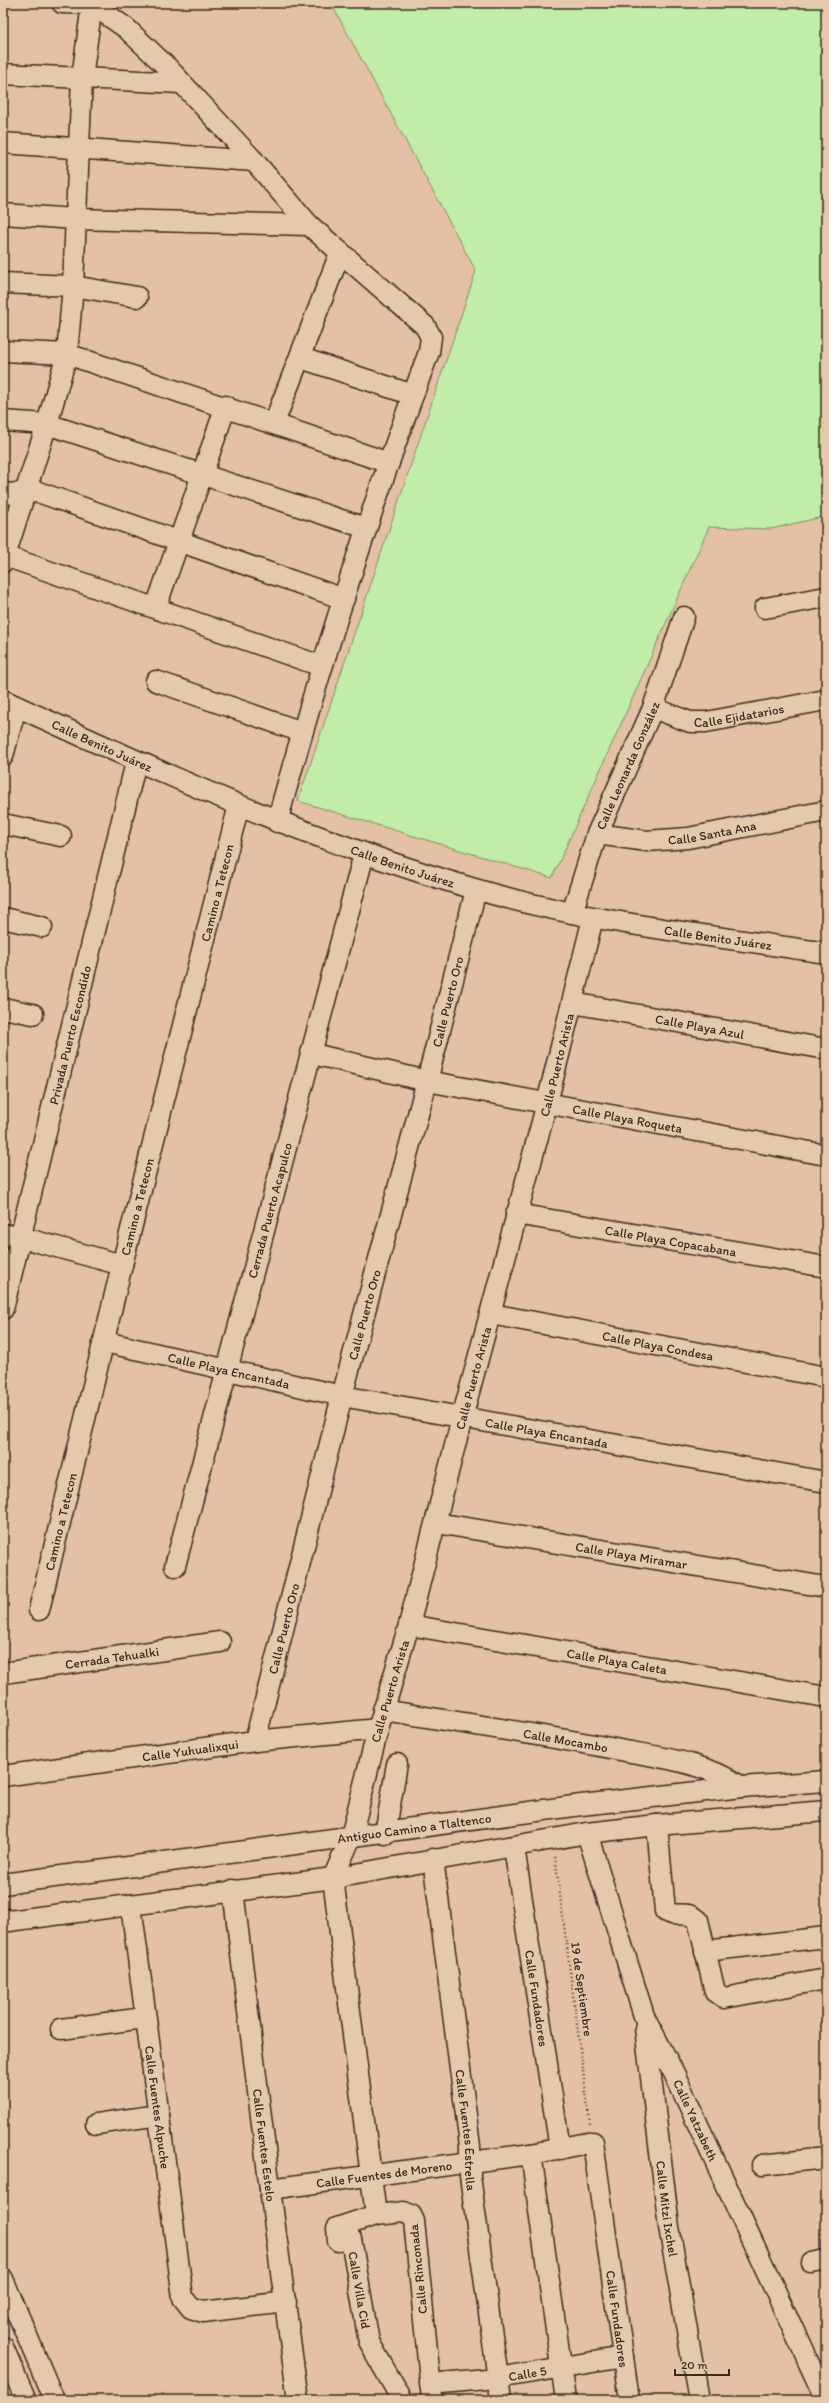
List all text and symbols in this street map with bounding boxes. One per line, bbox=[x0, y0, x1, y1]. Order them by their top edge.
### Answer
street label: Calle Leonarda González bbox=[593, 699, 662, 832]
street label: Calle Ejidatarios bbox=[694, 700, 785, 730]
street label: Calle Benito Juárez bbox=[49, 716, 155, 774]
street label: Calle Santa Ana bbox=[667, 817, 758, 847]
street label: Calle Benito Juárez bbox=[349, 841, 457, 890]
street label: Camino a Tetecon bbox=[197, 842, 236, 943]
street label: Calle Benito Juárez bbox=[663, 922, 773, 952]
street label: Calle Puerto Oro bbox=[429, 954, 466, 1049]
street label: Privada Puerto Escondido bbox=[46, 964, 94, 1106]
street label: Calle Puerto Arista bbox=[536, 1011, 577, 1118]
street label: Calle Playa Azul bbox=[654, 1011, 746, 1042]
street label: Calle Playa Roqueta bbox=[571, 1101, 684, 1136]
street label: Cerrada Puerto Acapulco bbox=[244, 1140, 295, 1280]
street label: Camino a Tetecon bbox=[117, 1156, 157, 1257]
street label: Calle Playa Copacabana bbox=[604, 1222, 738, 1259]
street label: Calle Puerto Oro bbox=[345, 1267, 383, 1362]
street label: Calle Puerto Arista bbox=[452, 1324, 494, 1431]
street label: Calle Playa Condesa bbox=[601, 1328, 715, 1363]
street label: Calle Playa Encantada bbox=[166, 1349, 292, 1391]
street label: Calle Playa Encantada bbox=[484, 1414, 610, 1451]
street label: Camino a Tetecon bbox=[41, 1470, 79, 1572]
street label: Calle Playa Miramar bbox=[574, 1538, 689, 1572]
street label: Calle Puerto Oro bbox=[265, 1581, 302, 1675]
street label: Calle Puerto Arista bbox=[367, 1638, 412, 1744]
street label: Cerrada Tehualki bbox=[64, 1643, 160, 1672]
street label: Calle Playa Caleta bbox=[566, 1645, 669, 1677]
street label: Calle Mocambo bbox=[522, 1725, 610, 1755]
street label: Calle Yuhualixqui bbox=[141, 1736, 239, 1764]
street label: Antiguo Camino a Tlaltenco bbox=[336, 1810, 492, 1846]
street label: 19 de Septiembre bbox=[568, 1941, 596, 2037]
street label: Calle Fundadores bbox=[522, 1949, 552, 2048]
street label: Calle Fuentes Alpuche bbox=[142, 2045, 173, 2170]
street label: Calle Fuentes Estrella bbox=[453, 2068, 480, 2192]
street label: Calle Yatzabeth bbox=[670, 2077, 721, 2163]
street label: Calle Fuentes Estelo bbox=[250, 2088, 279, 2203]
street label: Calle Fuentes de Moreno bbox=[315, 2157, 453, 2190]
street label: Calle Mitzi Ixchel bbox=[654, 2160, 682, 2258]
street label: Calle Rinconada bbox=[406, 2223, 430, 2315]
street label: Calle Villa Cid bbox=[346, 2250, 374, 2330]
street label: Calle Fundadores bbox=[603, 2269, 632, 2368]
scale bar bbox=[675, 2351, 729, 2377]
text: 20 m bbox=[681, 2358, 708, 2372]
street label: Calle 5 bbox=[507, 2362, 548, 2384]

